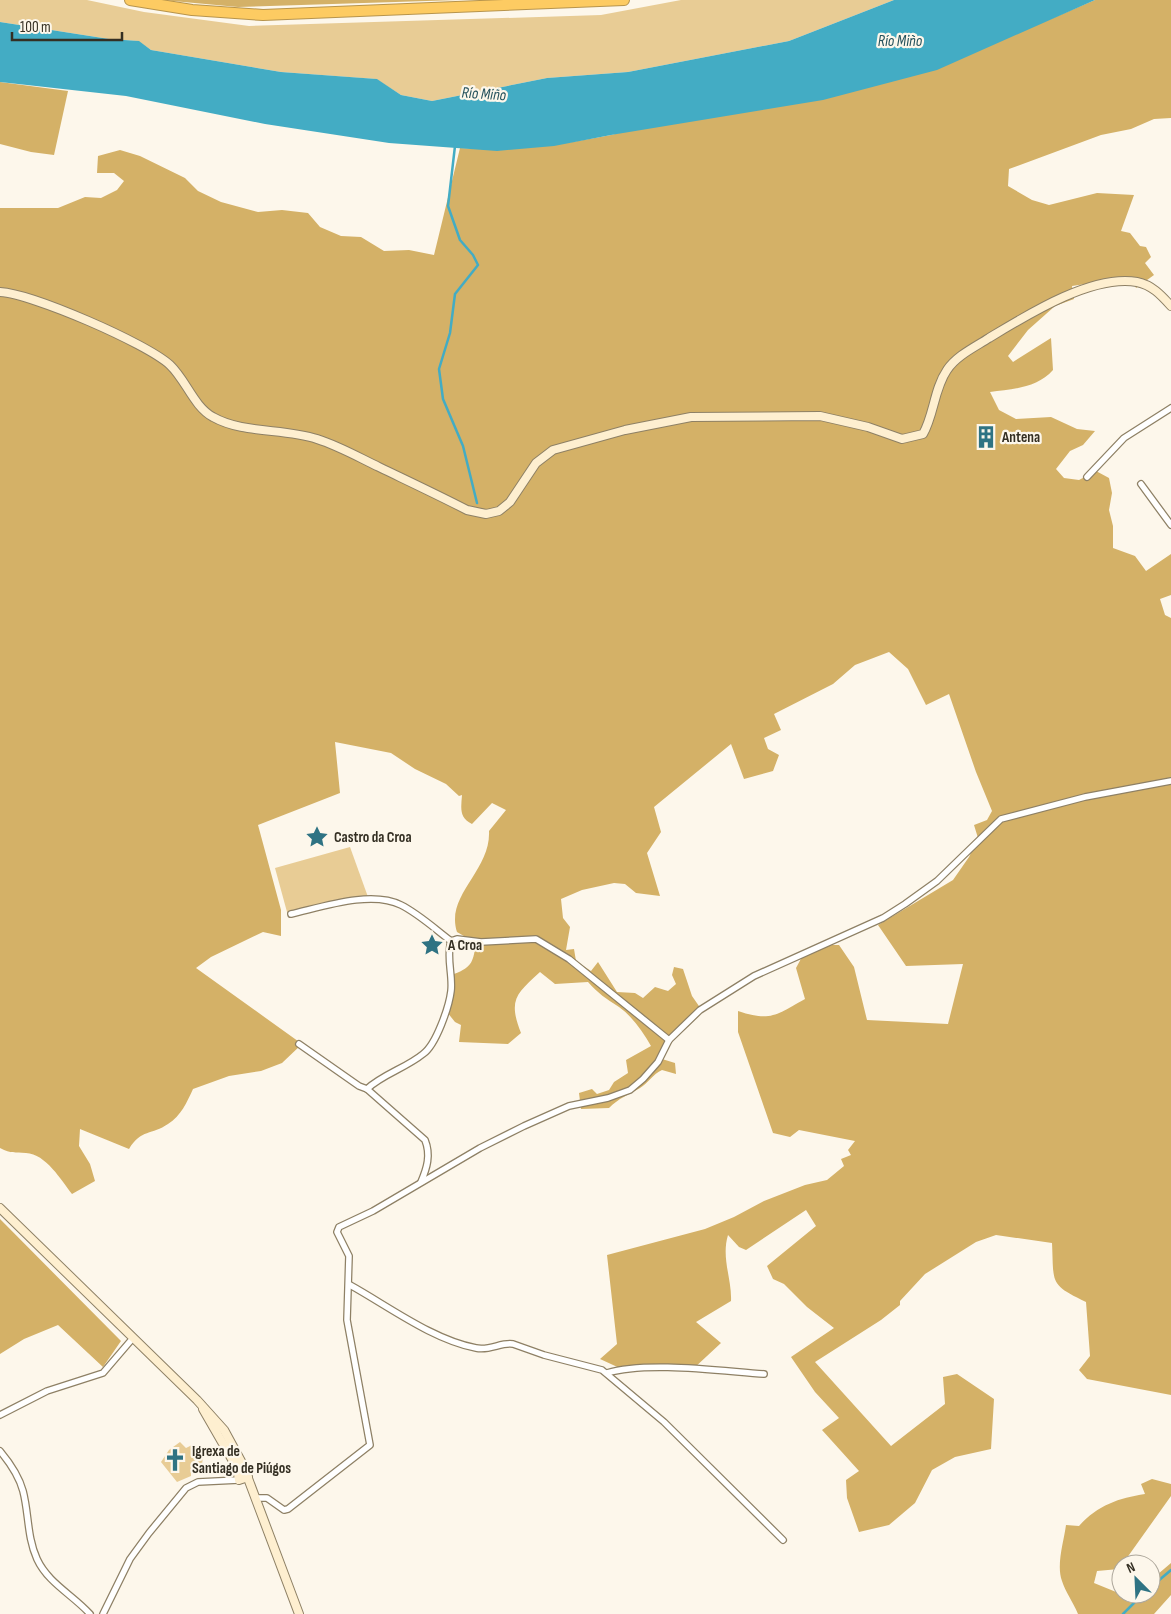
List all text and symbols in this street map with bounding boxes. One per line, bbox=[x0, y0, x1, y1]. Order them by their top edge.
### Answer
scale bar bbox=[12, 10, 122, 42]
text: 100 m bbox=[20, 18, 51, 37]
water label: Río Miño bbox=[878, 32, 923, 51]
water label: Río Miño bbox=[461, 83, 507, 106]
building icon: Antena bbox=[973, 424, 999, 450]
place label: Antena bbox=[1001, 428, 1040, 447]
place icon: Castro da Croa bbox=[304, 824, 330, 850]
place label: Castro da Croa bbox=[334, 828, 412, 847]
place icon: A Croa bbox=[419, 932, 445, 958]
place label: A Croa bbox=[447, 936, 482, 955]
place label: Igrexa de Santiago de Piúgos bbox=[192, 1442, 291, 1478]
church icon: Igrexa de Santiago de Piúgos bbox=[162, 1447, 188, 1473]
north arrow bbox=[1111, 1554, 1161, 1604]
text: N bbox=[1124, 1558, 1138, 1577]

